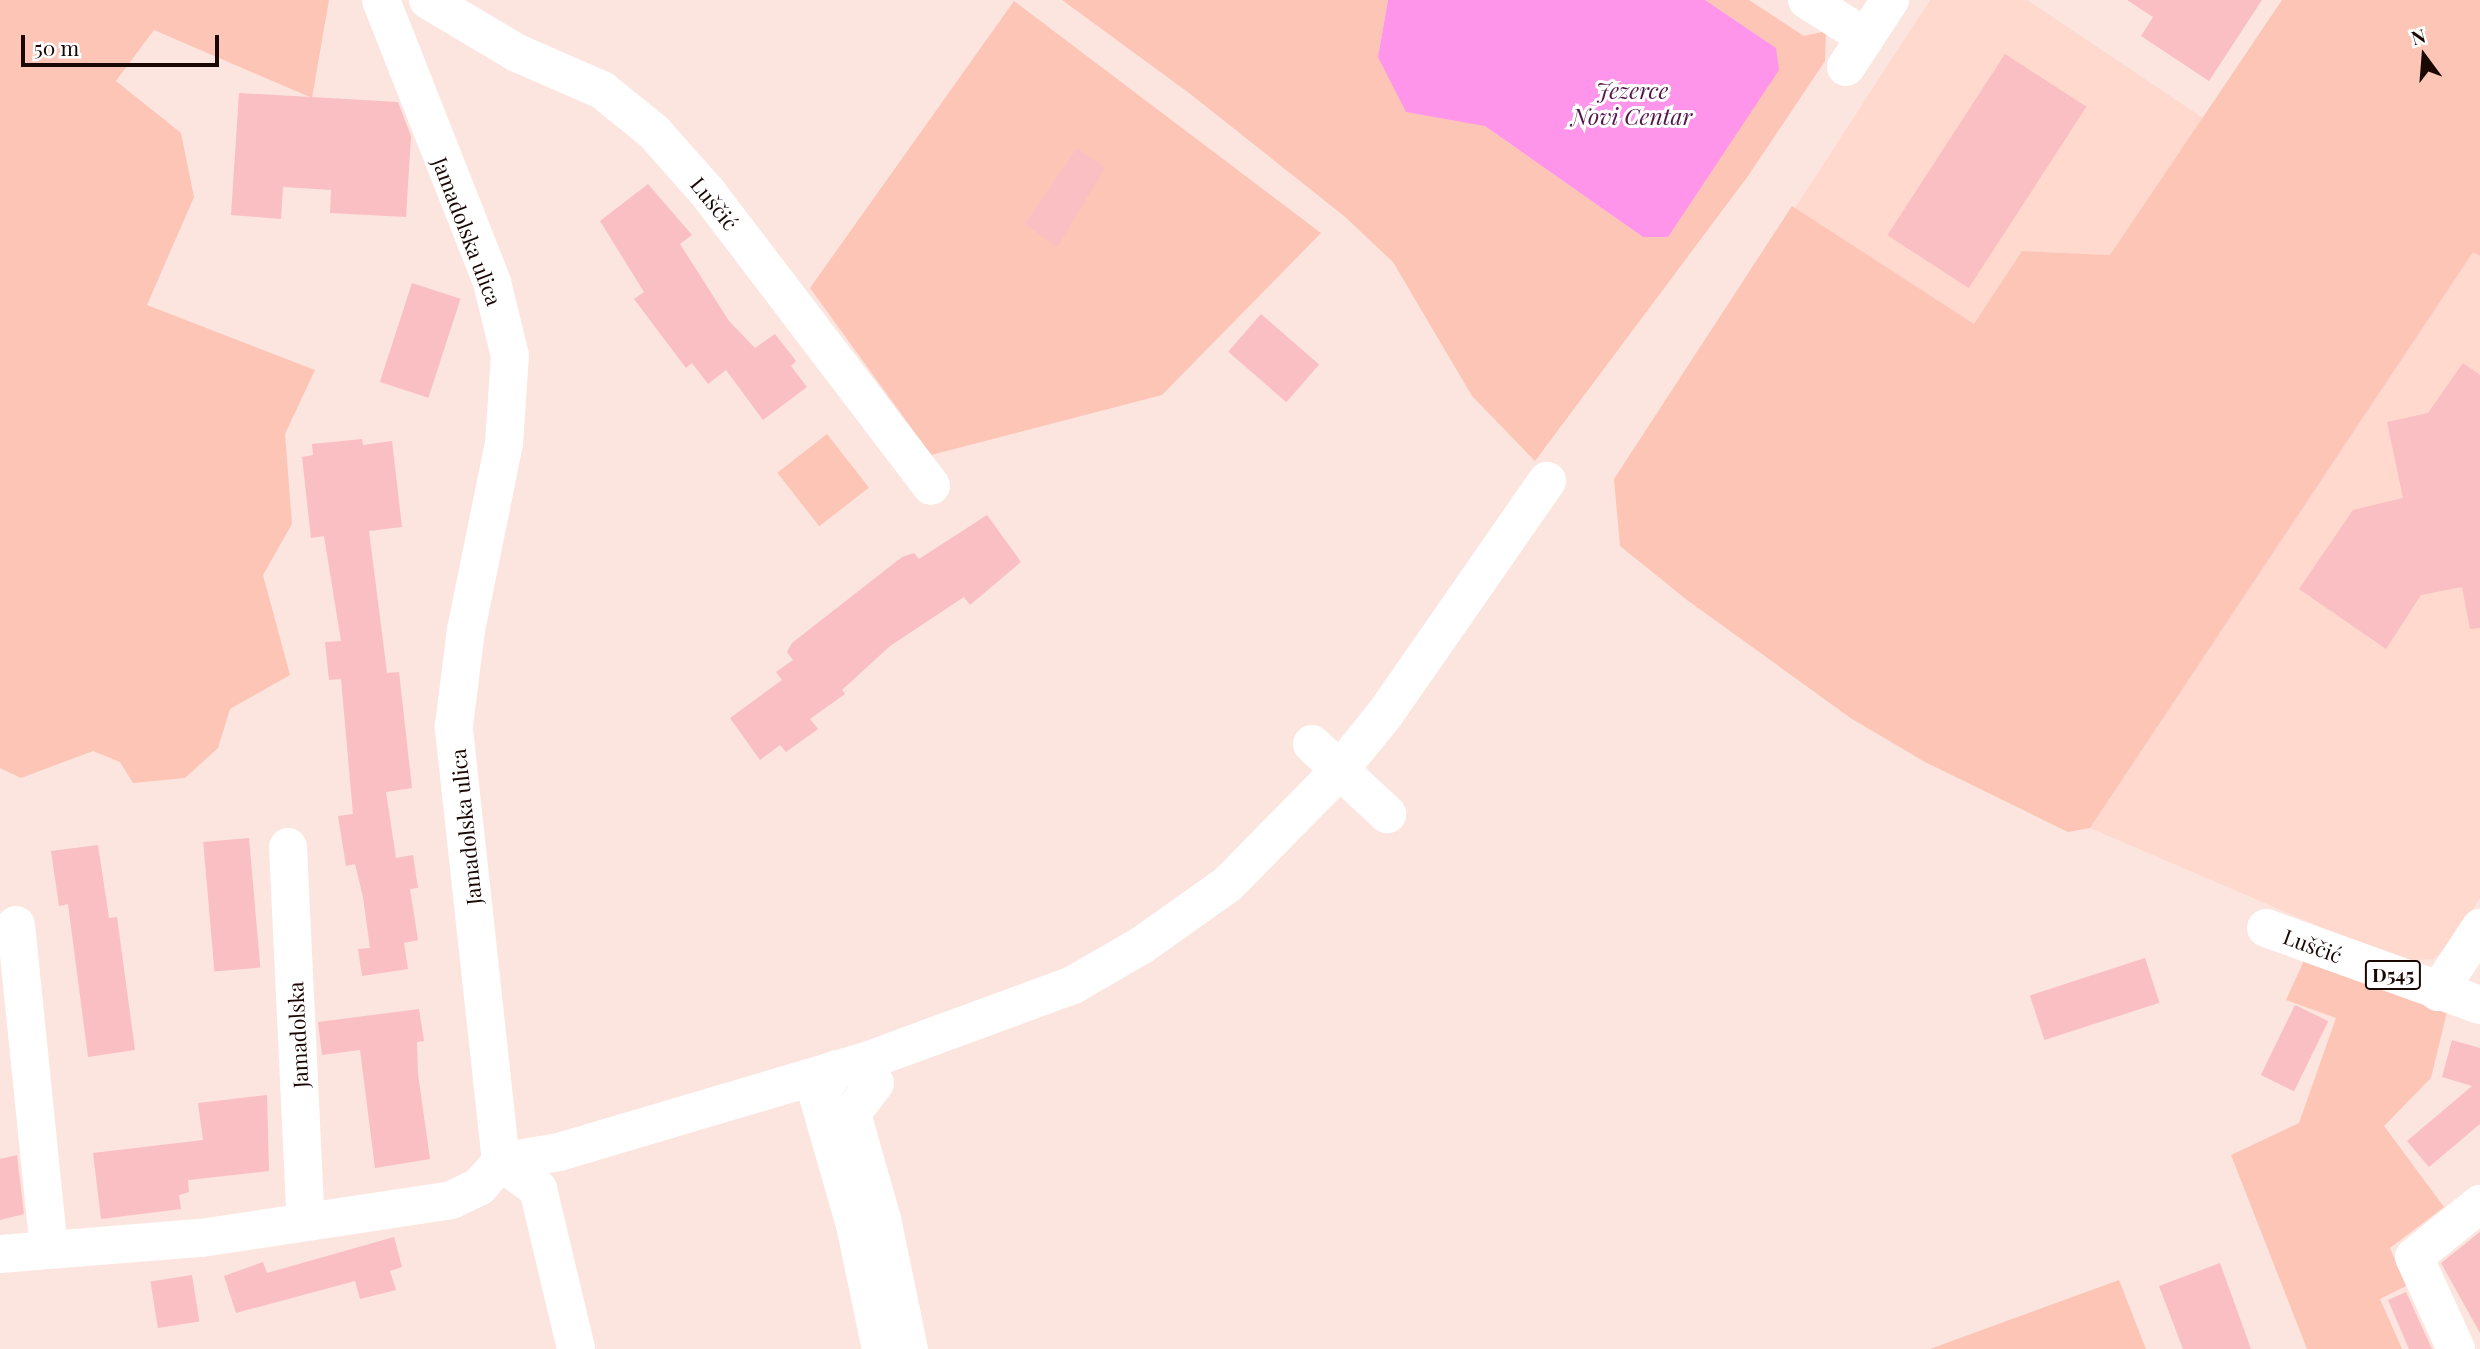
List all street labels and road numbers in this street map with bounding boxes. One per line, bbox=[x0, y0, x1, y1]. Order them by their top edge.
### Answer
street label: Jamadolska ulica bbox=[428, 153, 508, 309]
street label: Luščić bbox=[686, 172, 744, 234]
street label: Jamadolska ulica bbox=[444, 748, 486, 906]
street label: Luščić bbox=[2280, 923, 2346, 967]
road number: D545 bbox=[2363, 959, 2423, 990]
street label: Jamadolska bbox=[282, 981, 312, 1089]

